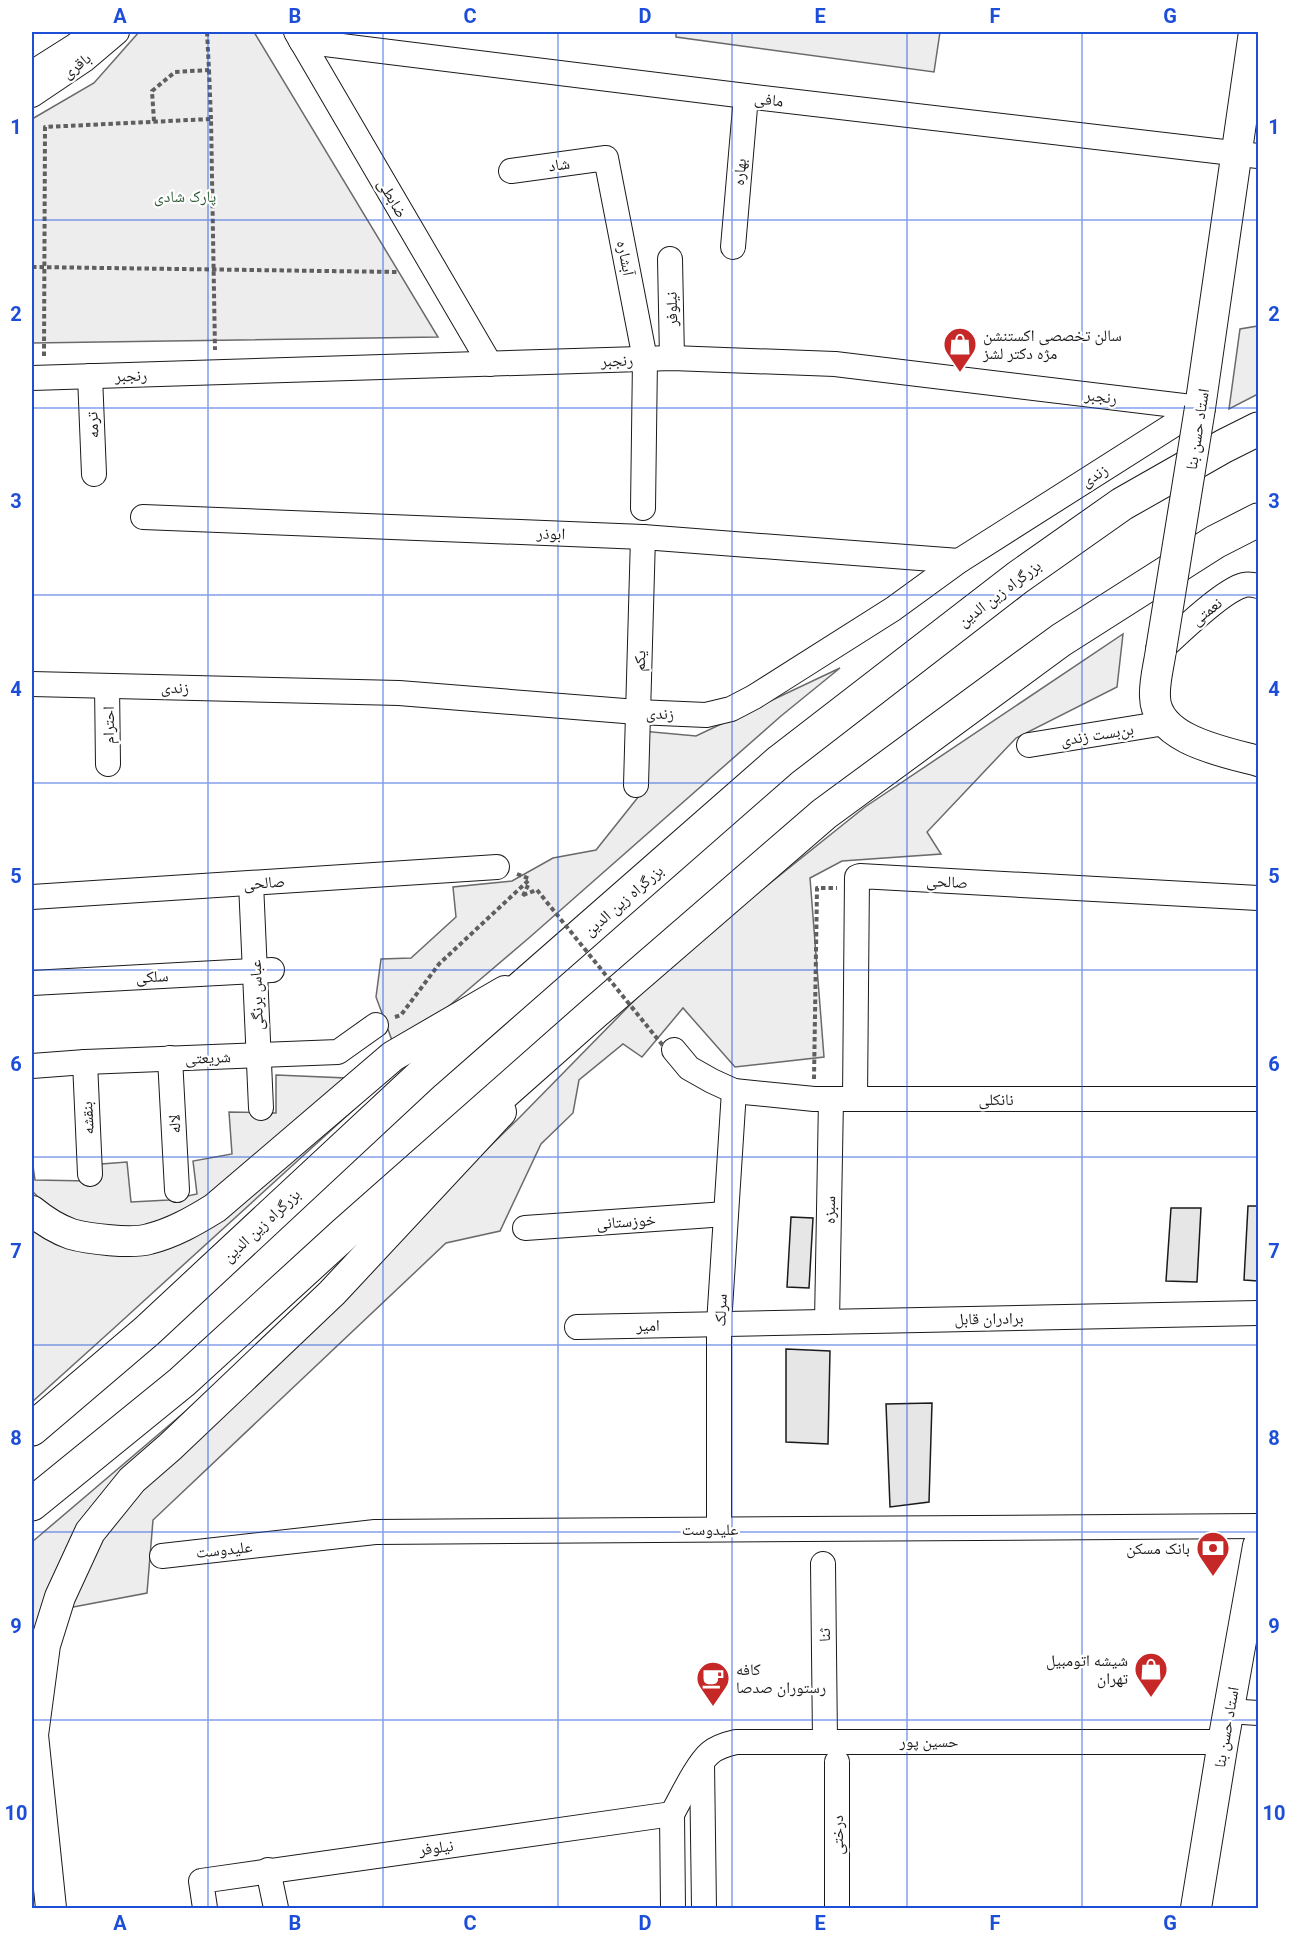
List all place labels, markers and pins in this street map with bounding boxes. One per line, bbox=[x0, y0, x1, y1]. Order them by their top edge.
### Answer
shop icon: سالن تخصصی اکستنشن مژه دکتر لشز bbox=[942, 326, 978, 373]
place label: سالن تخصصی اکستنشن مژه دکتر لشز bbox=[982, 326, 1122, 363]
bank icon: بانک مسکن bbox=[1195, 1530, 1231, 1577]
place label: بانک مسکن bbox=[1126, 1539, 1190, 1559]
place label: شیشه اتومبیل تهران bbox=[1046, 1651, 1128, 1689]
shop icon: شیشه اتومبیل تهران bbox=[1133, 1651, 1169, 1698]
cafe icon: کافه رستوران صدصا bbox=[695, 1660, 731, 1707]
place label: کافه رستوران صدصا bbox=[736, 1660, 826, 1698]

